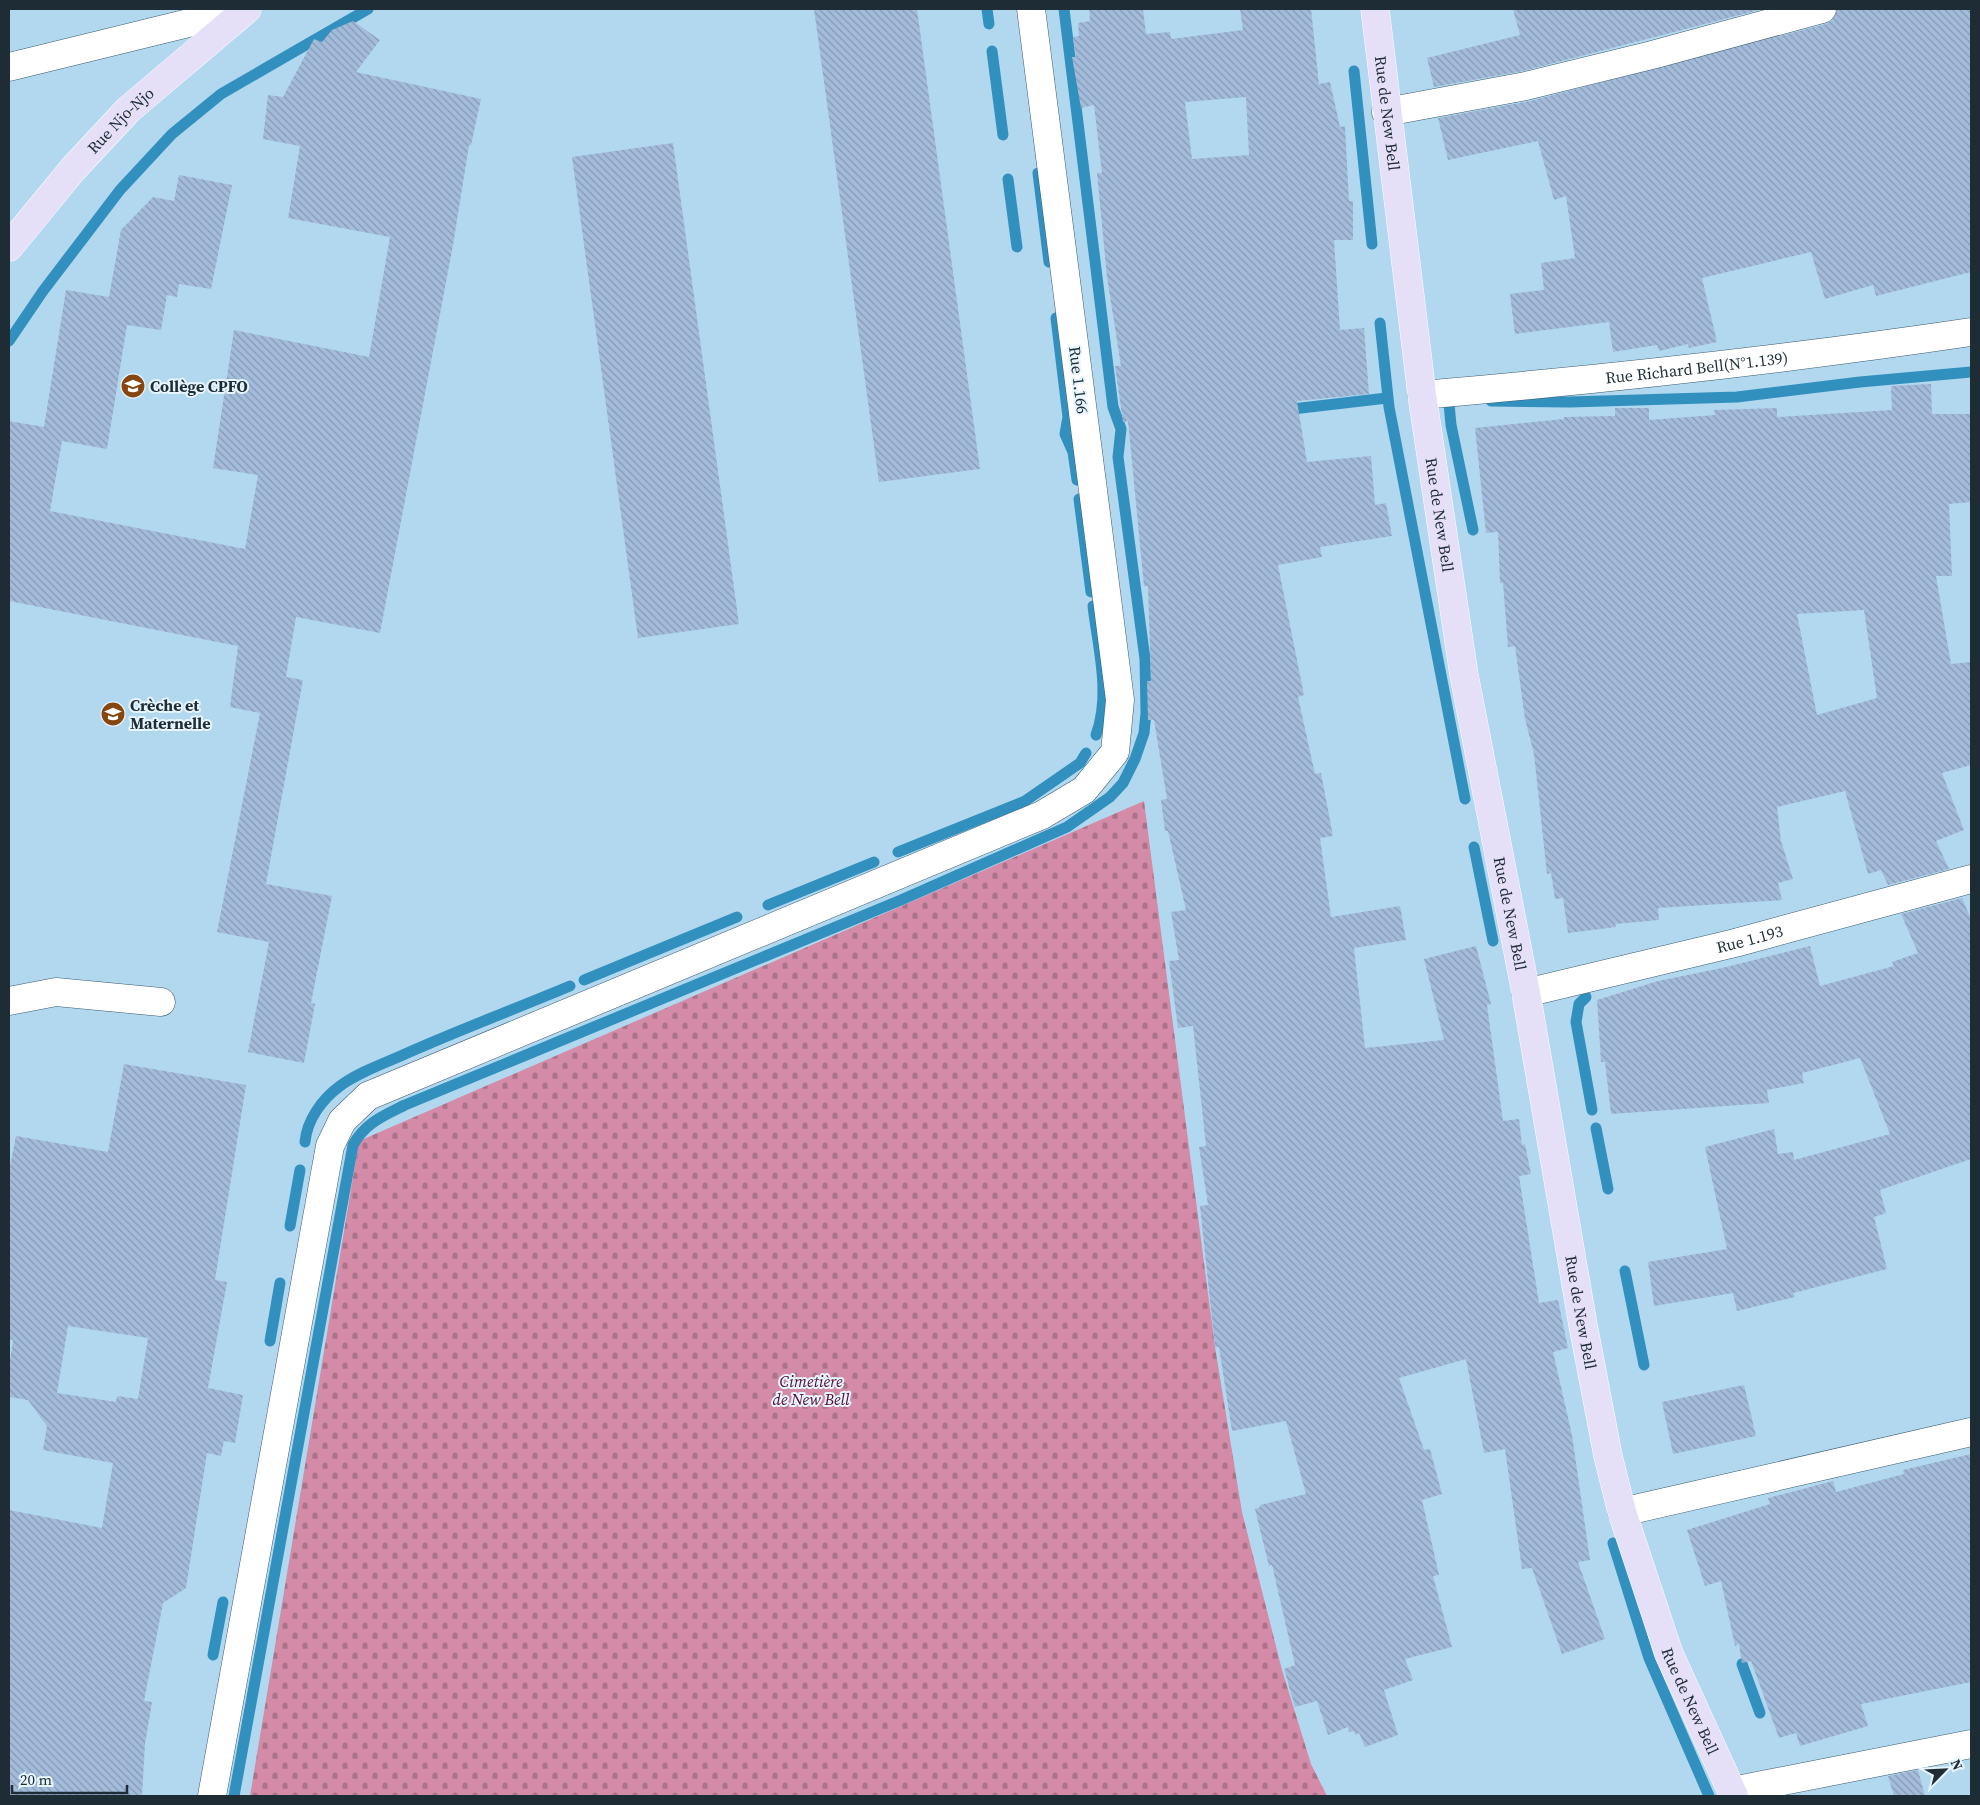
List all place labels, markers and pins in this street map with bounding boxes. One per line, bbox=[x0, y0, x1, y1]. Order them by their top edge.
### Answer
school or university icon: Collège CPFO bbox=[120, 373, 146, 399]
place label: Collège CPFO bbox=[150, 375, 248, 397]
place label: Crèche et Maternelle bbox=[130, 694, 211, 734]
school or university icon: Crèche et Maternelle bbox=[100, 701, 126, 727]

